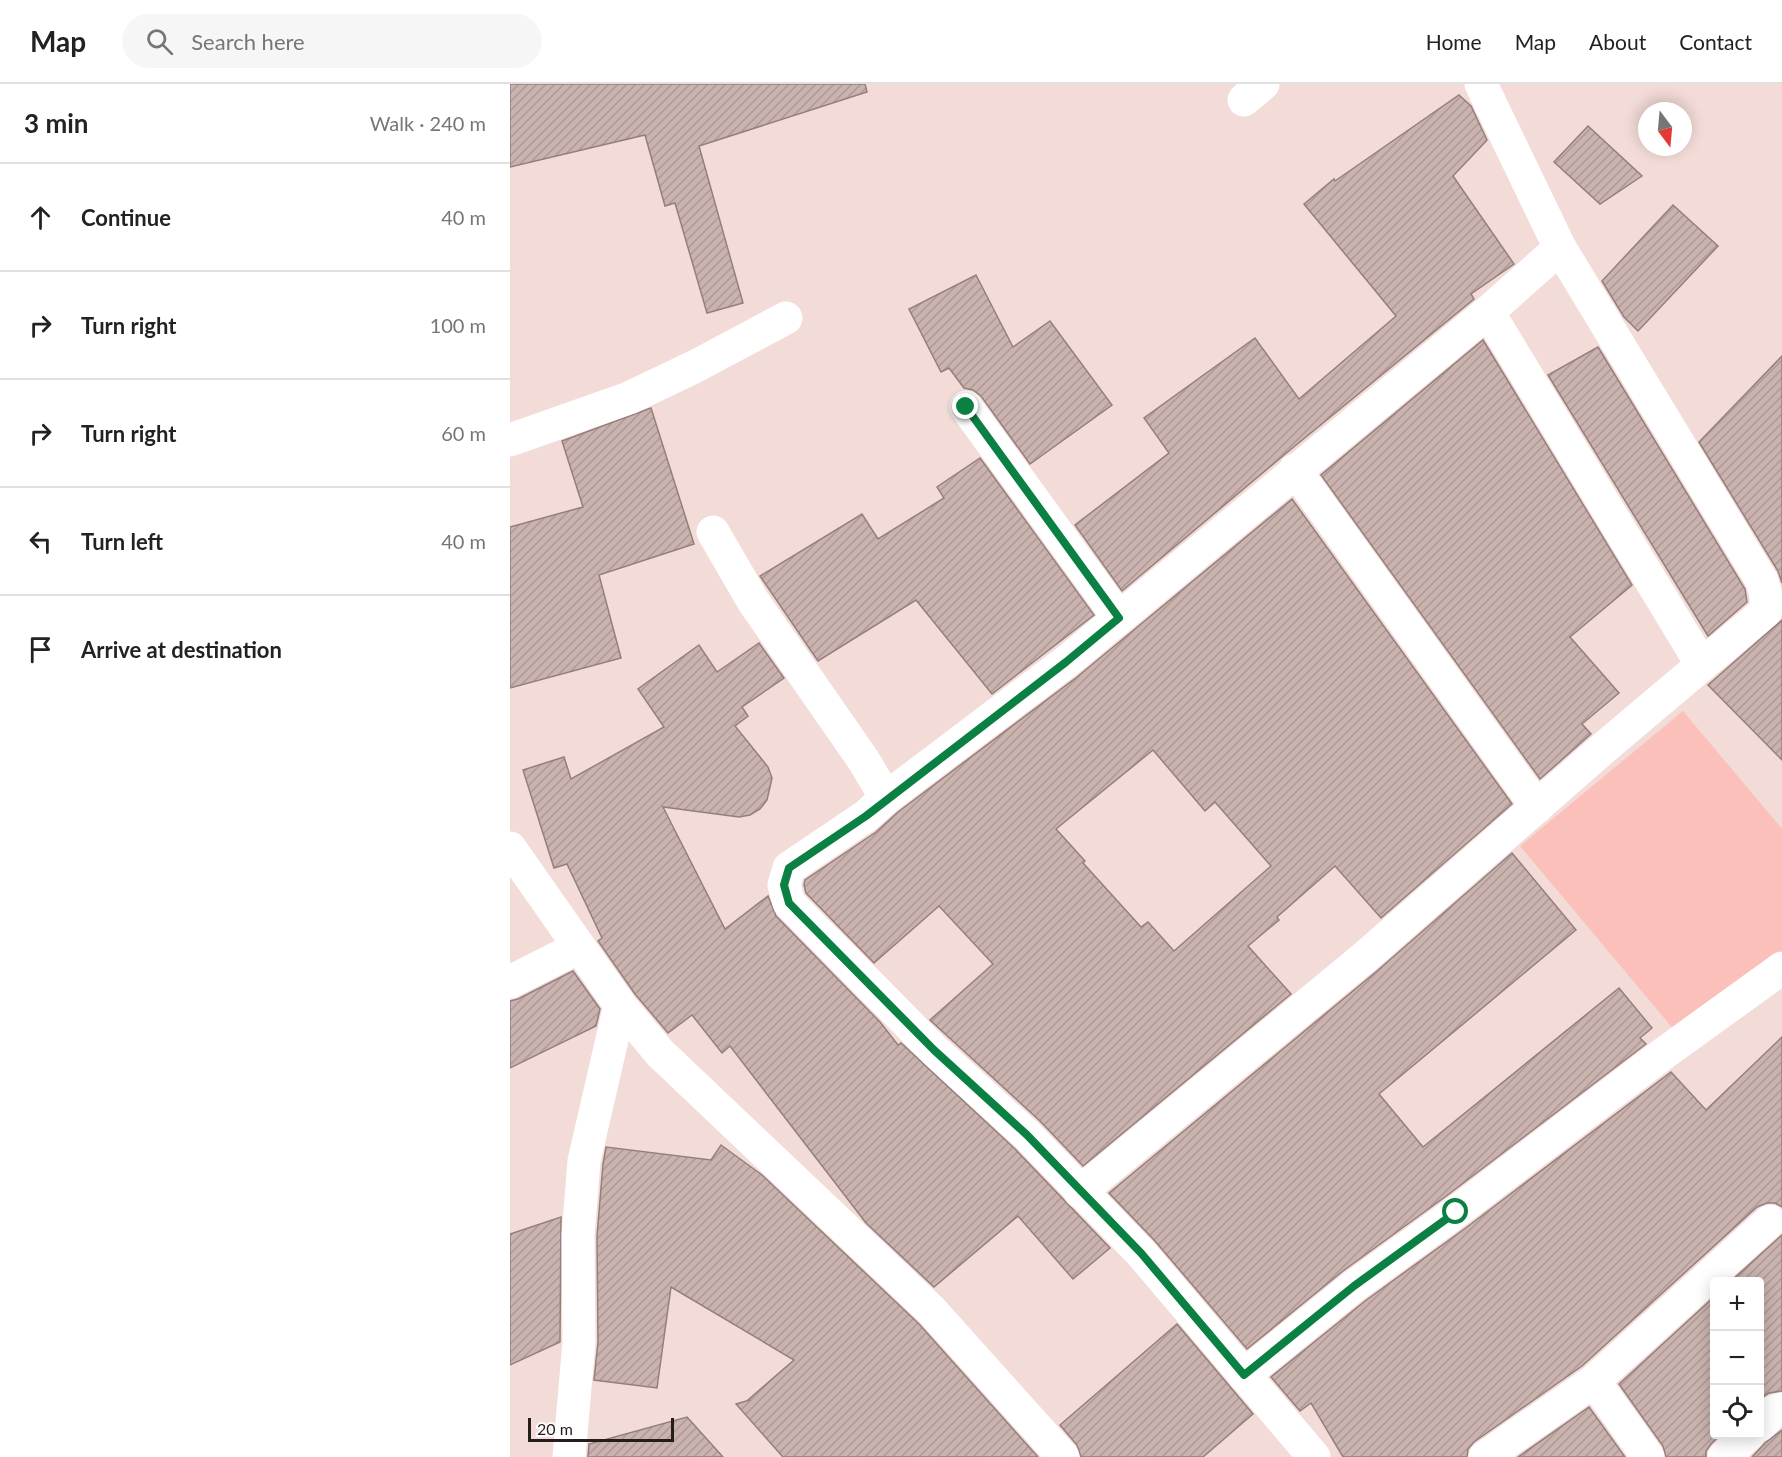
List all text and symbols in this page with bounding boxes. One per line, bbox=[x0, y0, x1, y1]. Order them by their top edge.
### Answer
search box bbox=[122, 14, 542, 68]
text: Map bbox=[30, 24, 86, 58]
icon: search bbox=[143, 25, 176, 58]
text: Search here bbox=[191, 28, 305, 55]
text: Home bbox=[1426, 29, 1482, 54]
text: Map bbox=[1515, 29, 1556, 54]
text: About bbox=[1589, 29, 1646, 54]
text: Contact bbox=[1679, 29, 1752, 54]
north arrow bbox=[1638, 102, 1692, 156]
text: 3 min bbox=[24, 107, 88, 139]
text: Walk · 240 m bbox=[370, 111, 486, 135]
icon: ahead bbox=[24, 201, 57, 234]
text: Continue bbox=[81, 204, 171, 231]
text: 40 m bbox=[441, 205, 486, 229]
icon: right bbox=[24, 309, 57, 342]
text: Turn right bbox=[81, 312, 176, 339]
text: 100 m bbox=[430, 313, 486, 337]
route end bbox=[952, 393, 978, 419]
icon: right bbox=[24, 417, 57, 450]
text: Turn right bbox=[81, 420, 176, 447]
text: 60 m bbox=[441, 421, 486, 445]
icon: left bbox=[24, 525, 57, 558]
text: Turn left bbox=[81, 528, 163, 555]
text: 40 m bbox=[441, 529, 486, 553]
icon: arrive bbox=[24, 633, 57, 666]
text: Arrive at destination bbox=[81, 636, 282, 663]
route start bbox=[1442, 1198, 1468, 1224]
map controls bbox=[1710, 1277, 1764, 1439]
button: + bbox=[1710, 1277, 1764, 1331]
button: − bbox=[1710, 1331, 1764, 1385]
button: locate bbox=[1710, 1385, 1764, 1439]
scale bar bbox=[528, 1415, 674, 1442]
text: 20 m bbox=[537, 1419, 573, 1438]

